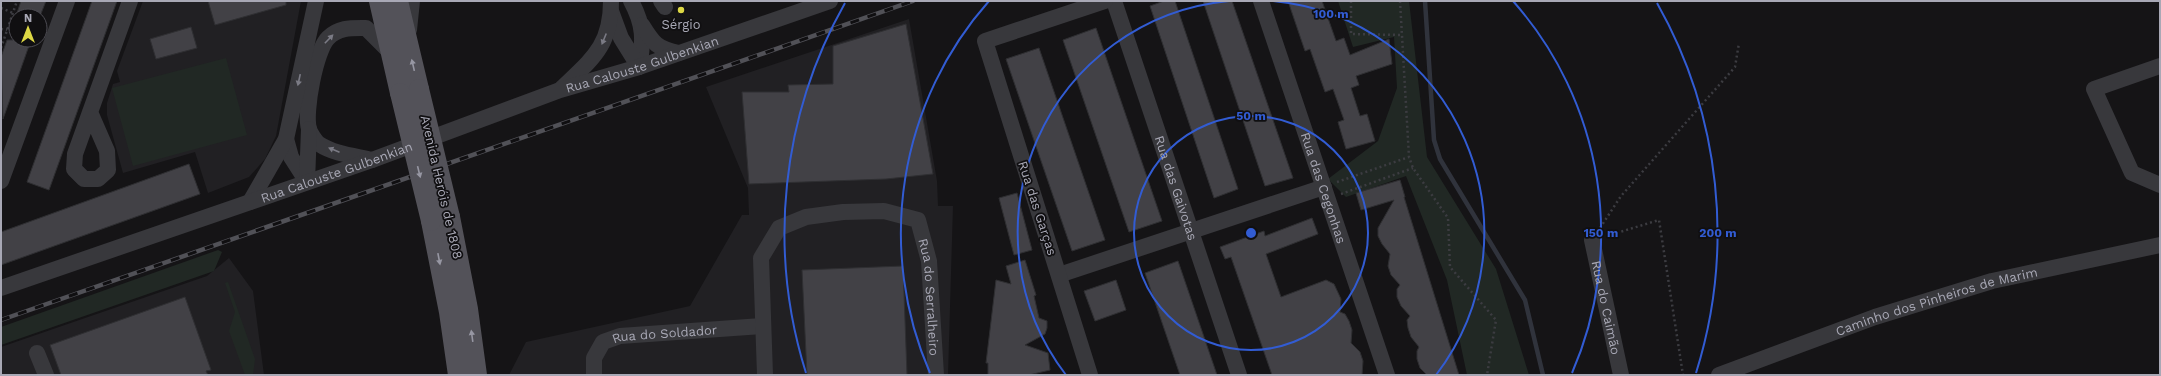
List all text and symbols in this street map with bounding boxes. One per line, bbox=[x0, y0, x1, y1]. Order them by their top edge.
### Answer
marker: Sérgio bbox=[676, 5, 686, 15]
text: 100 m bbox=[1313, 7, 1349, 21]
north arrow bbox=[8, 8, 48, 48]
text: N bbox=[24, 12, 32, 25]
place label: Sérgio bbox=[662, 17, 701, 32]
street label: Rua Calouste Gulbenkian bbox=[564, 33, 721, 96]
one-way arrow bbox=[325, 34, 334, 44]
one-way arrow bbox=[601, 34, 607, 46]
one-way arrow bbox=[410, 59, 416, 72]
one-way arrow bbox=[295, 74, 301, 86]
text: 50 m bbox=[1236, 109, 1266, 123]
street label: Avenida Heróis de 1808 bbox=[418, 114, 465, 260]
street label: Rua das Cegonhas bbox=[1298, 130, 1349, 246]
street label: Rua das Gaivotas bbox=[1152, 134, 1200, 242]
street label: Rua Calouste Gulbenkian bbox=[259, 139, 415, 206]
one-way arrow bbox=[328, 147, 340, 153]
street label: Rua das Garças bbox=[1015, 159, 1060, 257]
one-way arrow bbox=[417, 166, 423, 178]
centre of rings bbox=[1244, 226, 1258, 240]
text: 150 m bbox=[1584, 226, 1618, 240]
text: 200 m bbox=[1699, 226, 1737, 240]
street label: Rua do Serralheiro bbox=[915, 237, 942, 356]
one-way arrow bbox=[436, 253, 442, 265]
street label: Rua do Caimão bbox=[1589, 259, 1623, 356]
street label: Caminho dos Pinheiros de Marim bbox=[1834, 264, 2039, 339]
street label: Rua do Soldador bbox=[610, 322, 718, 346]
one-way arrow bbox=[469, 330, 475, 342]

